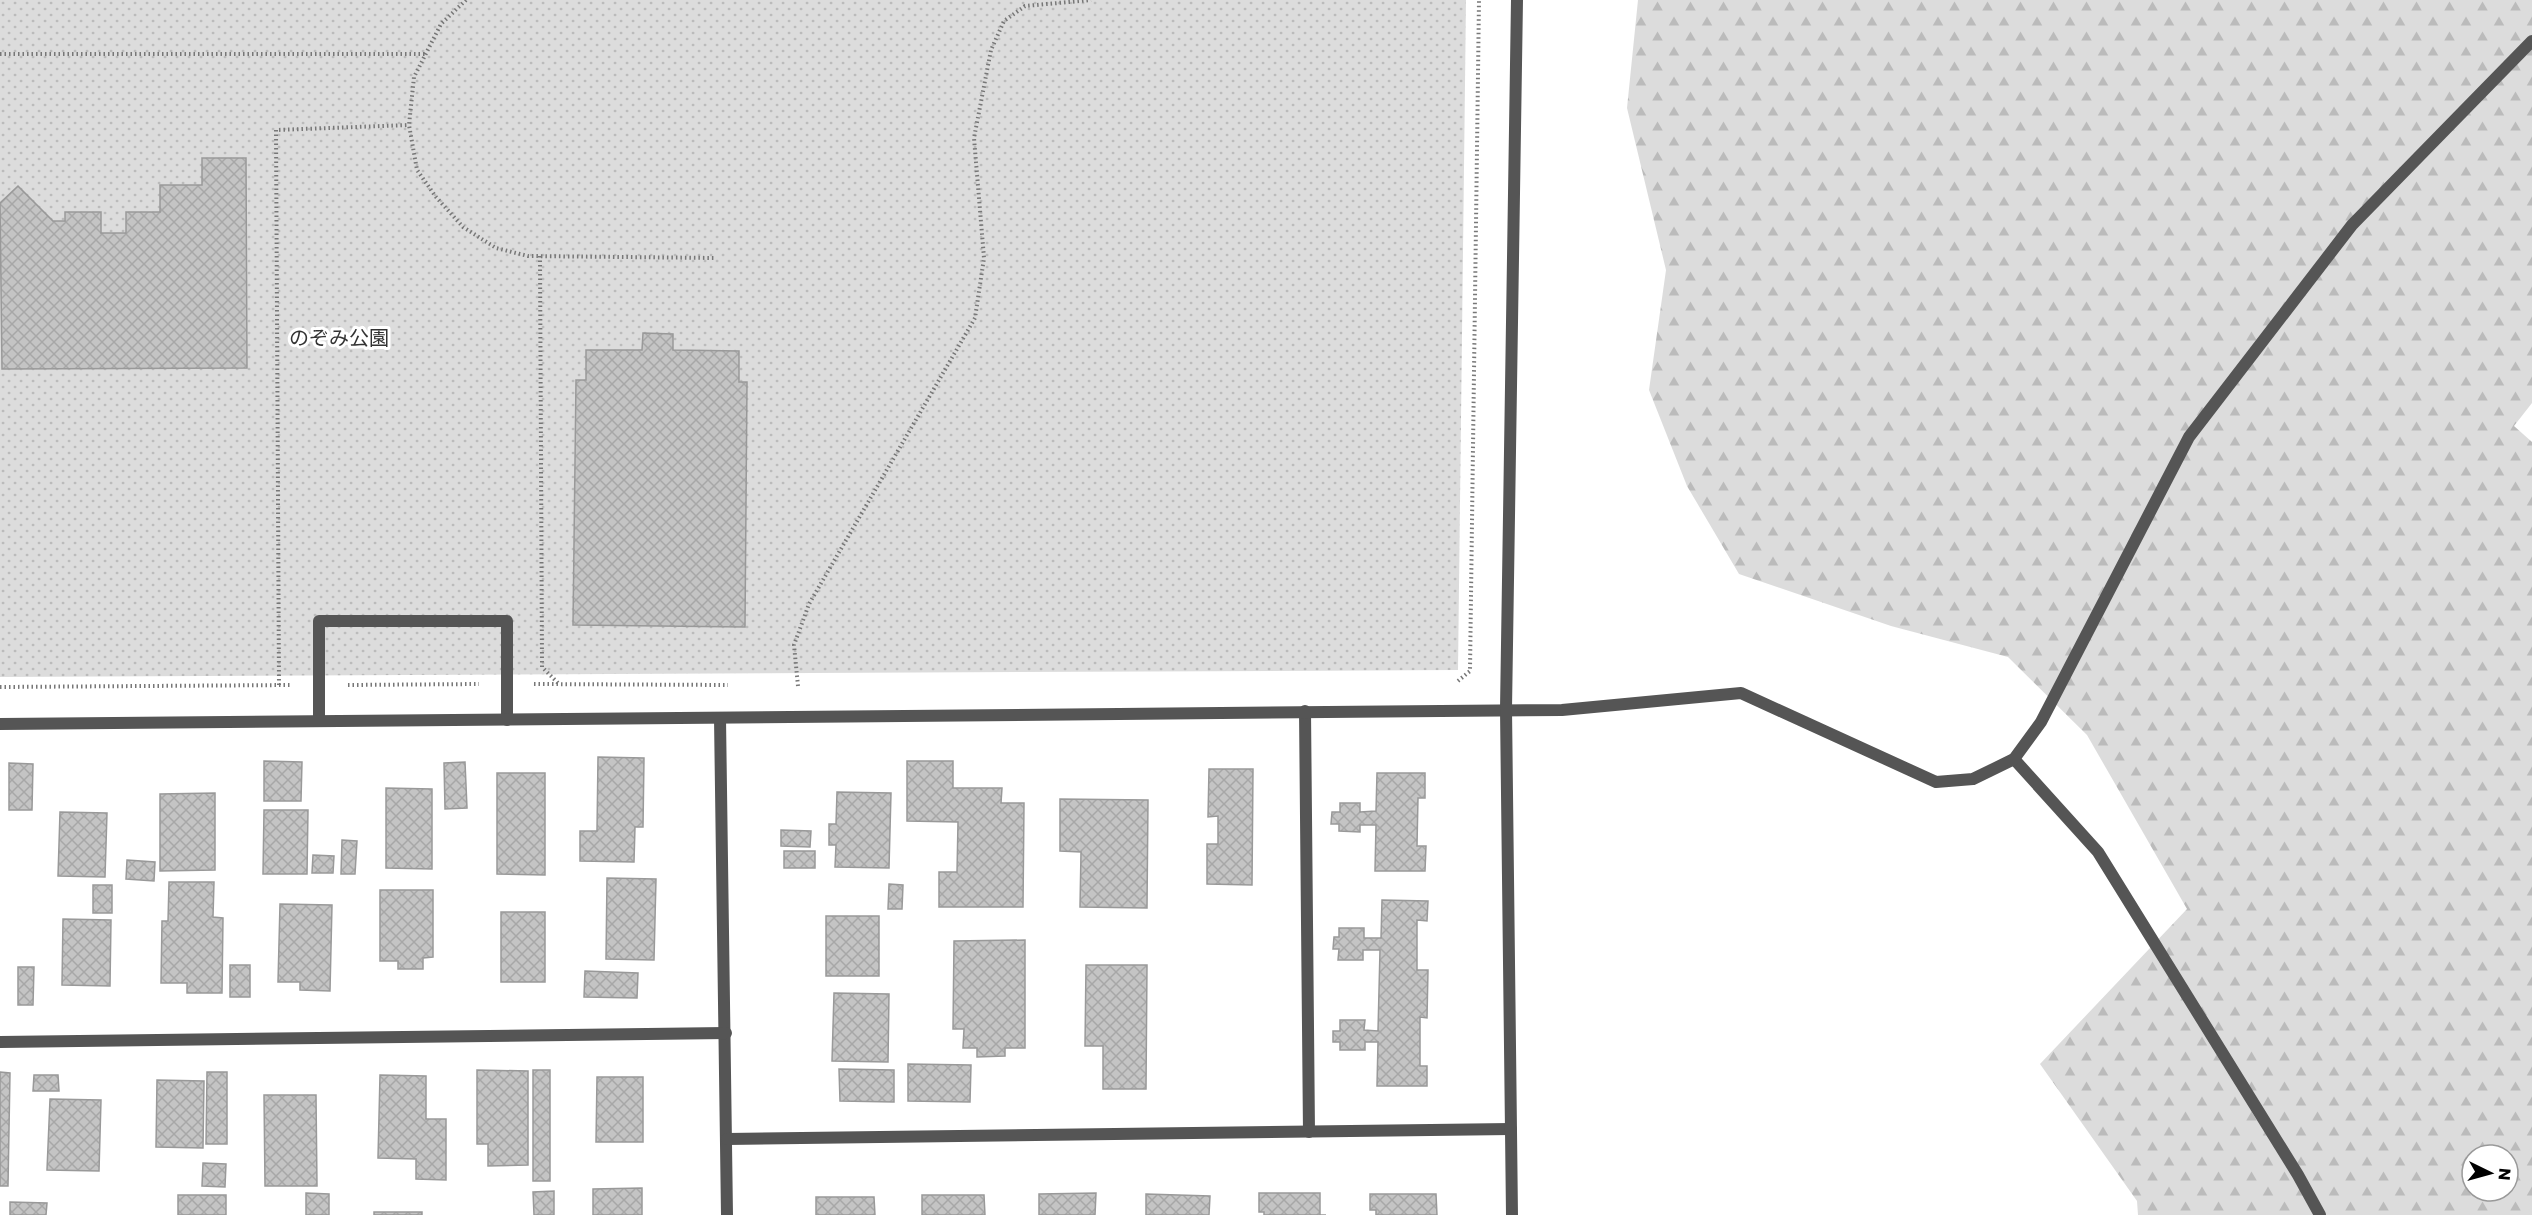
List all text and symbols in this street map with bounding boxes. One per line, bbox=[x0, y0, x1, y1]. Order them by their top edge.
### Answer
park label: のぞみ公園 bbox=[289, 324, 389, 352]
north arrow bbox=[2460, 1143, 2520, 1203]
text: N bbox=[2492, 1167, 2516, 1181]

